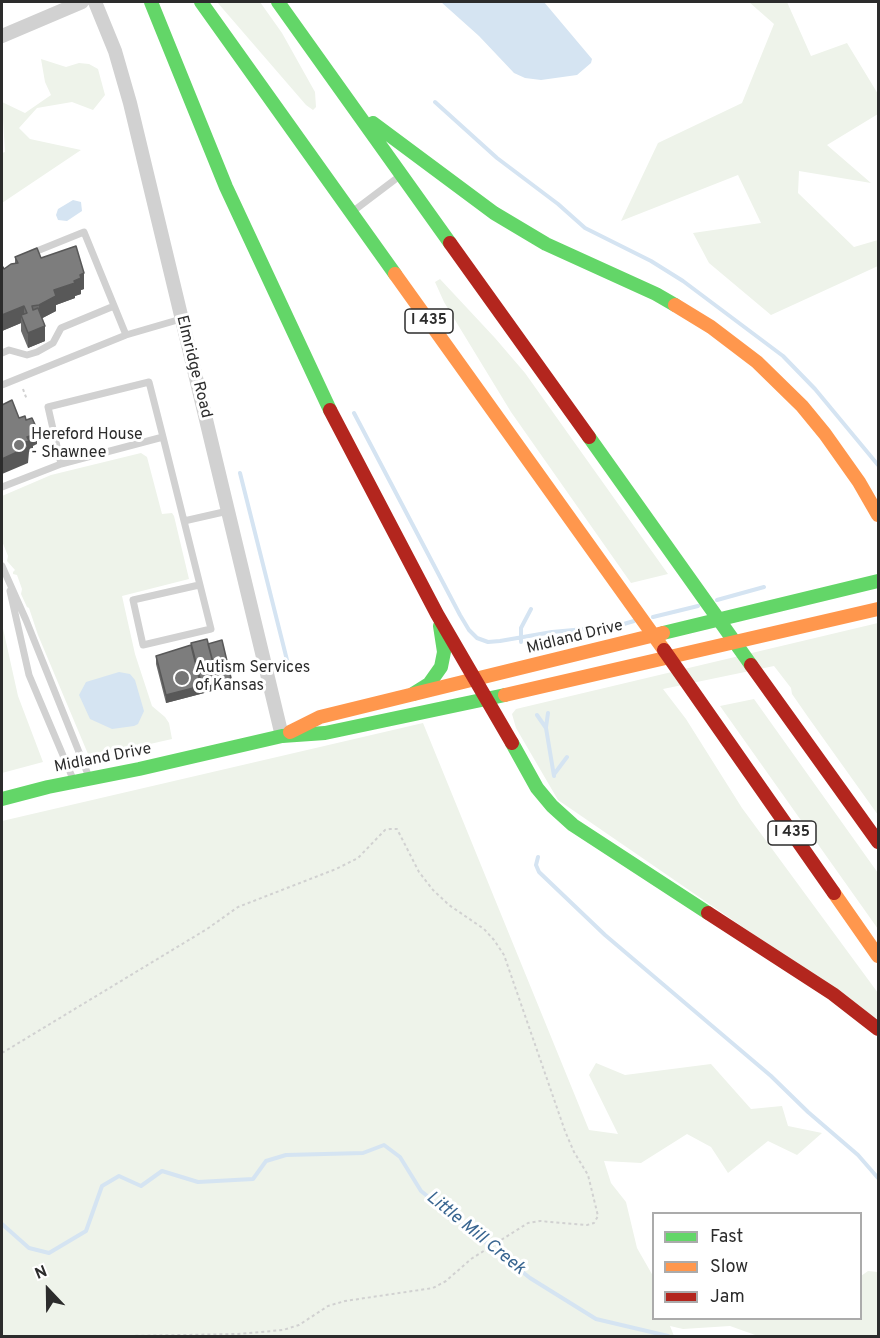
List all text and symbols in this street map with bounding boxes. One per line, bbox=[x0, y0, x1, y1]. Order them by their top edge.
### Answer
road number: I 435 bbox=[405, 309, 453, 333]
street label: Elmridge Road bbox=[171, 314, 215, 420]
place label: Hereford House - Shawnee bbox=[31, 426, 143, 464]
marker: Hereford House - Shawnee bbox=[12, 438, 26, 452]
street label: Midland Drive bbox=[525, 617, 625, 659]
place label: Autism Services of Kansas bbox=[195, 659, 310, 697]
marker: Autism Services of Kansas bbox=[173, 669, 191, 687]
street label: Midland Drive bbox=[53, 740, 153, 778]
road number: I 435 bbox=[768, 821, 816, 845]
water label: Little Mill Creek bbox=[421, 1188, 529, 1280]
legend bbox=[652, 1212, 862, 1320]
text: Fast bbox=[710, 1226, 743, 1249]
text: Slow bbox=[710, 1256, 748, 1279]
north arrow bbox=[18, 1260, 78, 1320]
text: N bbox=[32, 1262, 50, 1285]
text: Jam bbox=[710, 1286, 745, 1309]

